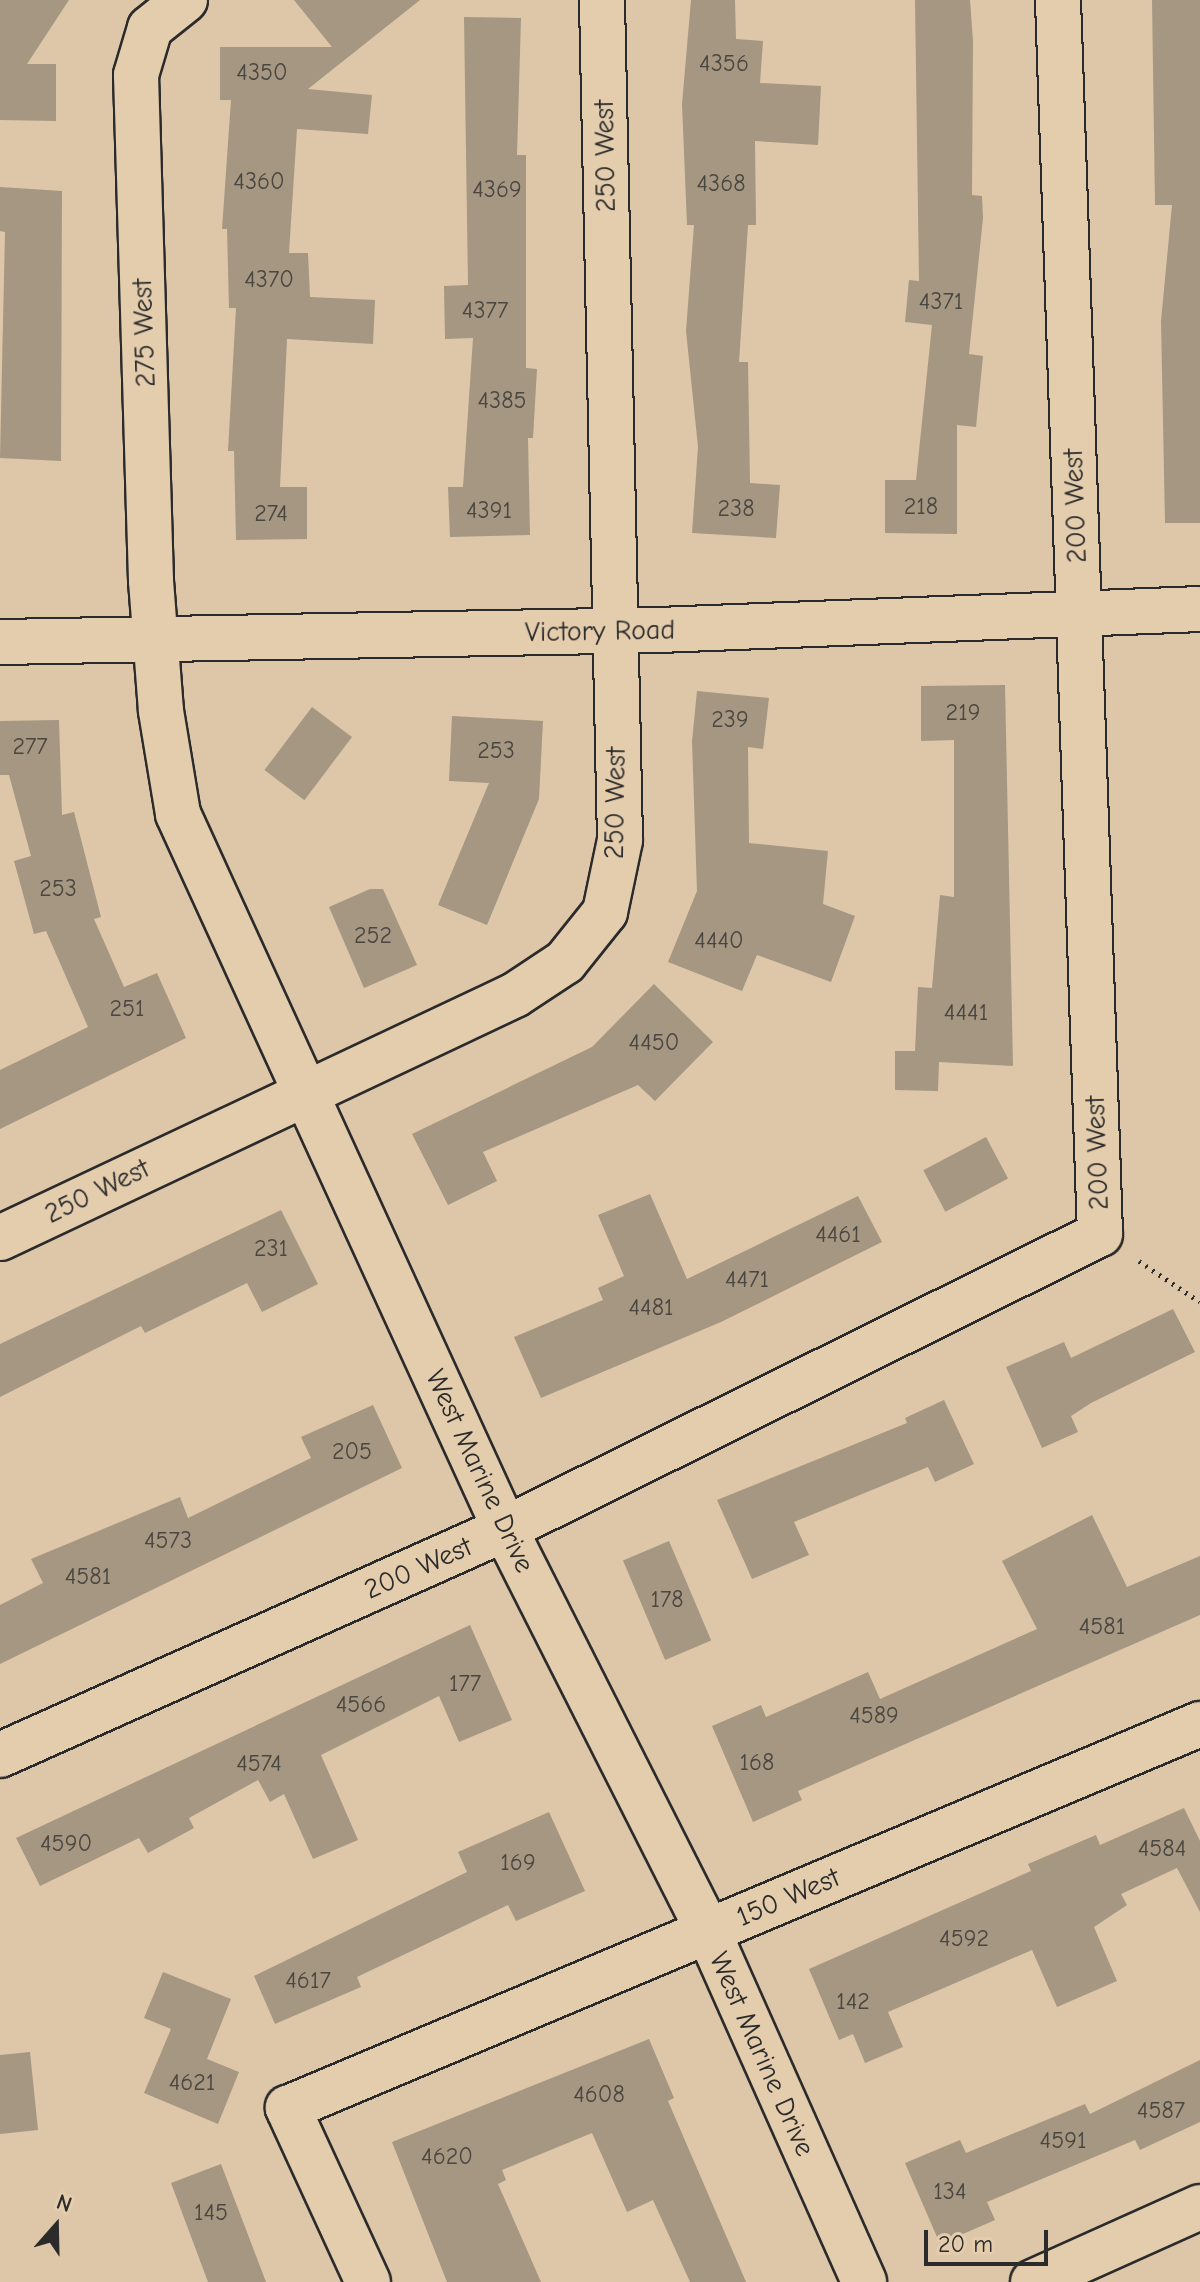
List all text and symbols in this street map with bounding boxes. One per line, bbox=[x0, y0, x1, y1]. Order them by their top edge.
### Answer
house number: 4356 bbox=[699, 50, 749, 78]
house number: 4350 bbox=[236, 59, 288, 87]
street label: 250 West bbox=[587, 100, 623, 212]
house number: 4360 bbox=[233, 168, 285, 196]
house number: 4368 bbox=[696, 170, 746, 198]
house number: 4369 bbox=[472, 176, 522, 204]
house number: 4370 bbox=[244, 266, 294, 294]
street label: 275 West bbox=[125, 278, 163, 388]
house number: 4371 bbox=[919, 288, 963, 316]
house number: 4377 bbox=[462, 297, 508, 325]
house number: 4385 bbox=[477, 387, 527, 415]
street label: 200 West bbox=[1056, 448, 1094, 564]
house number: 218 bbox=[904, 493, 938, 521]
house number: 238 bbox=[717, 495, 755, 523]
house number: 4391 bbox=[466, 497, 512, 525]
house number: 274 bbox=[254, 500, 288, 528]
street label: Victory Road bbox=[525, 613, 675, 649]
house number: 219 bbox=[946, 699, 980, 727]
house number: 239 bbox=[711, 706, 749, 734]
house number: 277 bbox=[12, 733, 48, 761]
house number: 253 bbox=[477, 737, 515, 765]
street label: 250 West bbox=[597, 747, 633, 859]
house number: 253 bbox=[39, 875, 77, 903]
house number: 252 bbox=[354, 922, 392, 950]
house number: 4440 bbox=[694, 927, 744, 955]
house number: 251 bbox=[109, 995, 145, 1023]
house number: 4441 bbox=[944, 999, 988, 1027]
house number: 4450 bbox=[629, 1029, 679, 1057]
street label: 200 West bbox=[1078, 1095, 1116, 1211]
street label: 250 West bbox=[39, 1151, 155, 1231]
house number: 4461 bbox=[815, 1221, 861, 1249]
house number: 231 bbox=[254, 1235, 288, 1263]
house number: 4471 bbox=[725, 1266, 769, 1294]
house number: 4481 bbox=[628, 1294, 674, 1322]
street label: West Marine Drive bbox=[418, 1364, 542, 1578]
house number: 205 bbox=[332, 1438, 372, 1466]
house number: 4573 bbox=[144, 1527, 192, 1555]
street label: 200 West bbox=[359, 1529, 477, 1607]
house number: 4581 bbox=[65, 1563, 111, 1591]
house number: 178 bbox=[650, 1586, 684, 1614]
house number: 4581 bbox=[1079, 1613, 1125, 1641]
house number: 177 bbox=[449, 1670, 481, 1698]
house number: 4566 bbox=[336, 1691, 386, 1719]
house number: 4589 bbox=[849, 1702, 899, 1730]
house number: 168 bbox=[740, 1749, 774, 1777]
house number: 4574 bbox=[236, 1750, 282, 1778]
house number: 4590 bbox=[40, 1830, 92, 1858]
house number: 4584 bbox=[1138, 1835, 1186, 1863]
house number: 169 bbox=[500, 1849, 536, 1877]
street label: 150 West bbox=[731, 1860, 845, 1934]
house number: 4592 bbox=[939, 1925, 989, 1953]
street label: West Marine Drive bbox=[702, 1947, 822, 2161]
house number: 4617 bbox=[285, 1967, 331, 1995]
house number: 142 bbox=[836, 1988, 870, 2016]
house number: 4621 bbox=[169, 2069, 215, 2097]
house number: 4608 bbox=[573, 2081, 625, 2109]
house number: 4587 bbox=[1137, 2097, 1185, 2125]
house number: 4591 bbox=[1040, 2127, 1086, 2155]
house number: 4620 bbox=[421, 2143, 473, 2171]
house number: 134 bbox=[933, 2178, 967, 2206]
north arrow bbox=[16, 2186, 96, 2266]
text: N bbox=[53, 2189, 75, 2218]
house number: 145 bbox=[194, 2199, 228, 2227]
scale bar bbox=[928, 2214, 1052, 2264]
text: 20 m bbox=[938, 2230, 993, 2258]

